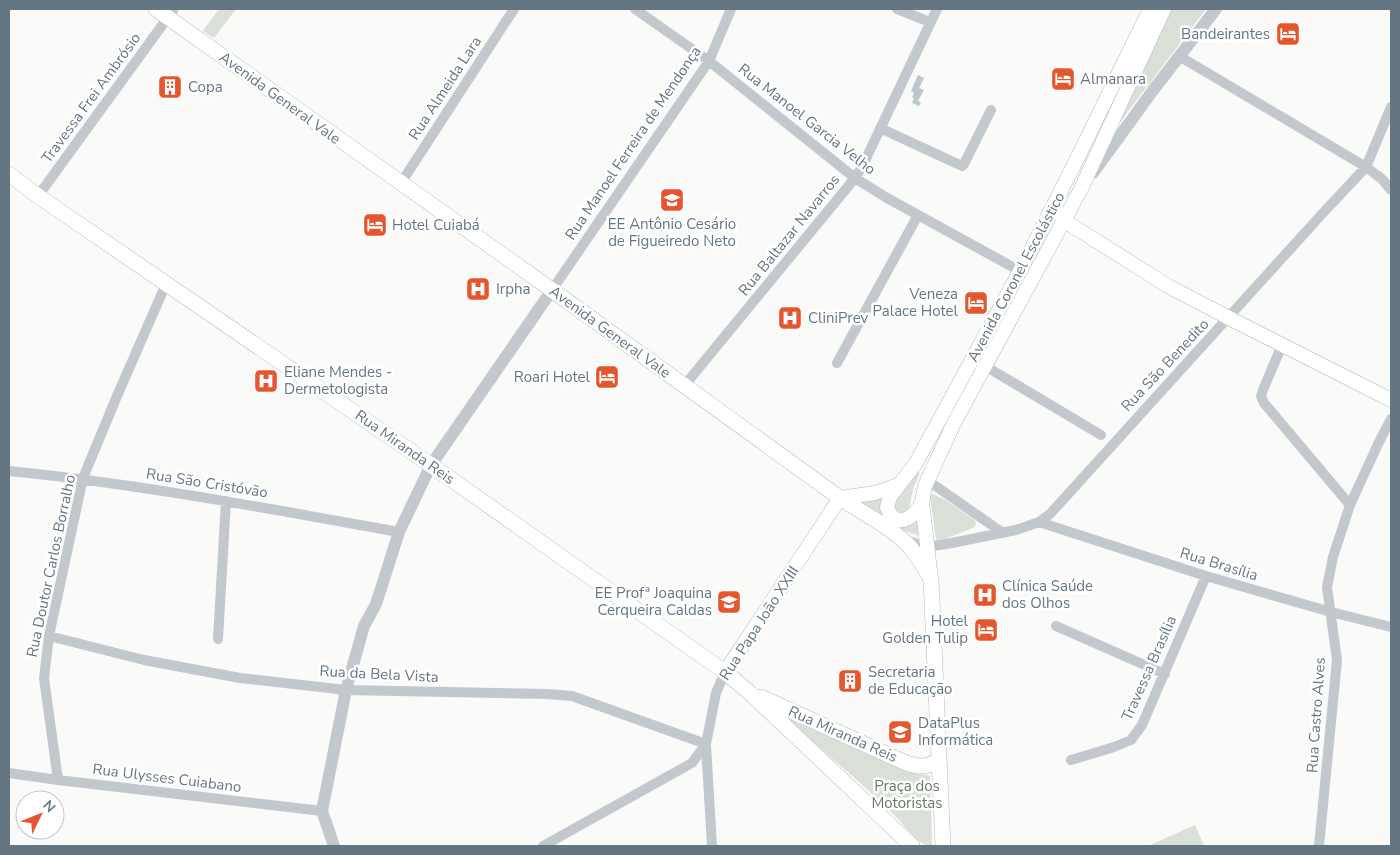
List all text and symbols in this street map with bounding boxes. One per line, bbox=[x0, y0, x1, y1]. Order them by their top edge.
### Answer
hotel icon: Bandeirantes bbox=[1275, 21, 1301, 47]
place label: Bandeirantes bbox=[1181, 24, 1270, 44]
street label: Travessa Frei Ambrósio bbox=[37, 29, 145, 167]
street label: Rua Almeida Lara bbox=[404, 32, 486, 144]
street label: Rua Manoel Ferreira de Mendonça bbox=[561, 42, 705, 244]
street label: Avenida General Vale bbox=[215, 47, 345, 149]
street label: Rua Manoel Garcia Velho bbox=[734, 59, 880, 179]
hotel icon: Almanara bbox=[1050, 66, 1076, 92]
place label: Almanara bbox=[1080, 69, 1146, 89]
building icon: Copa bbox=[157, 74, 183, 100]
place label: Copa bbox=[188, 77, 223, 97]
street label: Rua Baltazar Navarros bbox=[734, 170, 844, 300]
school or university icon: EE Antônio Cesário de Figueiredo Neto bbox=[659, 187, 685, 213]
street label: Avenida Coronel Escolástico bbox=[963, 189, 1069, 365]
hotel icon: Hotel Cuiabá bbox=[362, 212, 388, 238]
place label: EE Antônio Cesário de Figueiredo Neto bbox=[608, 214, 736, 251]
place label: Hotel Cuiabá bbox=[392, 215, 480, 235]
hospital icon: Irpha bbox=[465, 276, 491, 302]
place label: Irpha bbox=[496, 279, 530, 299]
street label: Avenida General Vale bbox=[545, 281, 675, 383]
place label: Veneza Palace Hotel bbox=[873, 284, 959, 321]
hotel icon: Veneza Palace Hotel bbox=[963, 290, 989, 316]
hospital icon: CliniPrev bbox=[777, 305, 803, 331]
place label: CliniPrev bbox=[808, 308, 869, 328]
street label: Rua São Benedito bbox=[1117, 314, 1213, 416]
place label: Eliane Mendes - Dermetologista bbox=[284, 362, 392, 399]
hotel icon: Roari Hotel bbox=[594, 364, 620, 390]
place label: Roari Hotel bbox=[514, 367, 591, 387]
hospital icon: Eliane Mendes - Dermetologista bbox=[253, 368, 279, 394]
street label: Rua Miranda Reis bbox=[351, 405, 459, 489]
street label: Rua São Cristóvão bbox=[145, 464, 269, 502]
street label: Rua Doutor Carlos Borralho bbox=[22, 473, 80, 659]
street label: Rua Brasília bbox=[1178, 543, 1260, 585]
street label: Rua Papa João XXIII bbox=[715, 562, 803, 684]
place label: Clínica Saúde dos Olhos bbox=[1002, 576, 1093, 613]
hospital icon: Clínica Saúde dos Olhos bbox=[972, 582, 998, 608]
place label: EE Profª Joaquina Cerqueira Caldas bbox=[595, 583, 712, 620]
school or university icon: EE Profª Joaquina Cerqueira Caldas bbox=[716, 589, 742, 615]
place label: Hotel Golden Tulip bbox=[882, 611, 969, 648]
street label: Travessa Brasília bbox=[1117, 612, 1181, 724]
hotel icon: Hotel Golden Tulip bbox=[973, 617, 999, 643]
street label: Rua Castro Alves bbox=[1302, 656, 1330, 774]
street label: Rua da Bela Vista bbox=[319, 661, 439, 687]
place label: Secretaria de Educação bbox=[868, 662, 952, 699]
building icon: Secretaria de Educação bbox=[837, 668, 863, 694]
street label: Rua Miranda Reis bbox=[785, 701, 901, 767]
place label: DataPlus Informática bbox=[918, 713, 993, 750]
school or university icon: DataPlus Informática bbox=[887, 719, 913, 745]
street label: Rua Ulysses Cuiabano bbox=[91, 759, 243, 797]
park label: Praça dos Motoristas bbox=[871, 776, 943, 813]
north arrow bbox=[15, 790, 65, 840]
text: N bbox=[39, 796, 60, 817]

